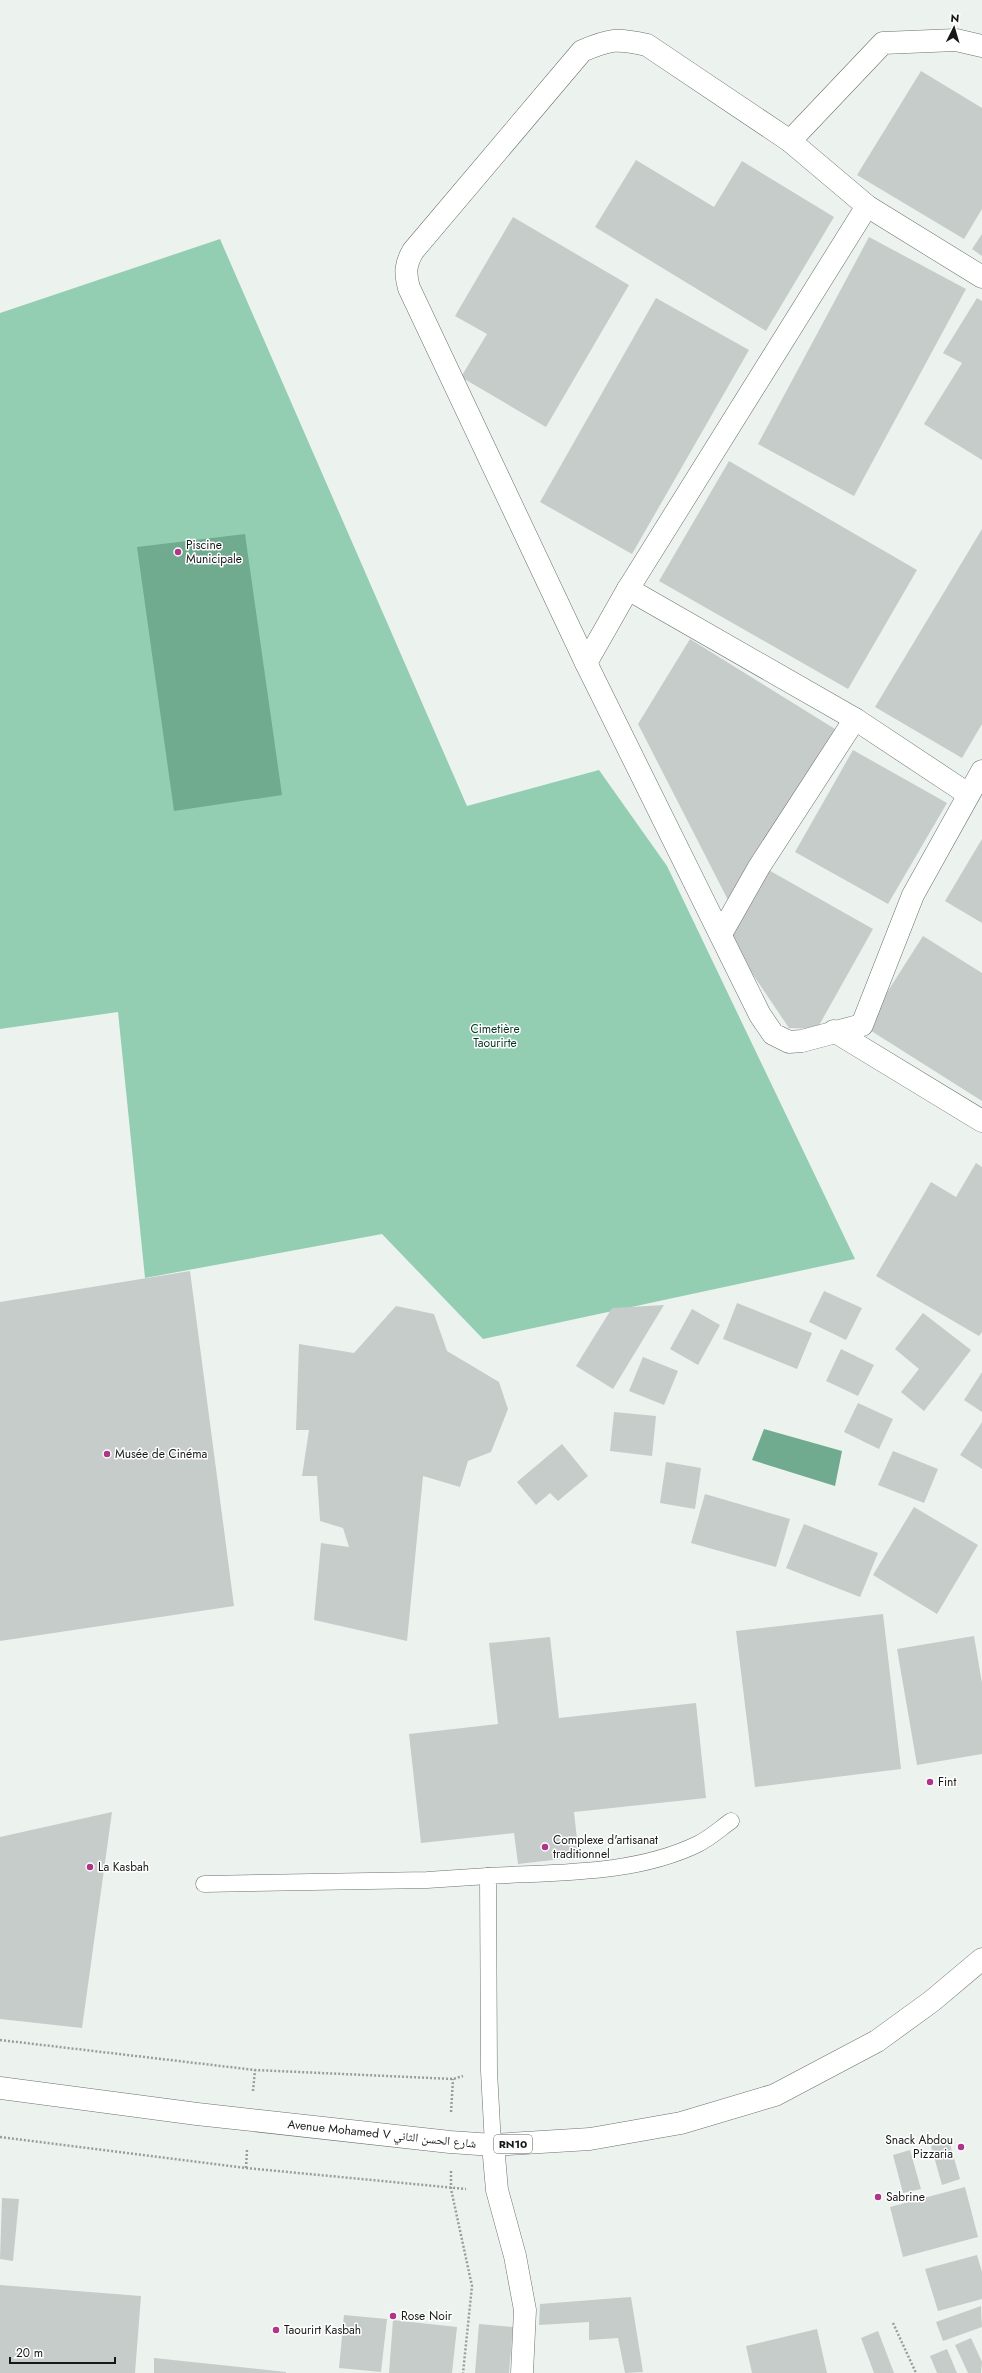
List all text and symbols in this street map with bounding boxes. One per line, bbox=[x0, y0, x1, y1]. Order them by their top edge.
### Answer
north arrow bbox=[934, 8, 974, 48]
text: N bbox=[950, 10, 960, 26]
place label: Piscine Municipale bbox=[186, 536, 242, 568]
marker: Piscine Municipale bbox=[173, 547, 183, 557]
park label: Cimetière Taourirte bbox=[470, 1020, 520, 1052]
place label: Musée de Cinéma bbox=[115, 1445, 208, 1463]
marker: Musée de Cinéma bbox=[102, 1449, 112, 1459]
place label: Fint bbox=[938, 1773, 956, 1791]
marker: Fint bbox=[925, 1777, 935, 1787]
place label: Complexe d'artisanat traditionnel bbox=[553, 1831, 658, 1863]
marker: Complexe d'artisanat traditionnel bbox=[540, 1842, 550, 1852]
place label: La Kasbah bbox=[98, 1858, 149, 1876]
marker: La Kasbah bbox=[85, 1862, 95, 1872]
street label: Avenue Mohamed V شارع الحسن الثاني bbox=[287, 2115, 477, 2154]
place label: Snack Abdou Pizzaria bbox=[885, 2131, 953, 2163]
road number: RN10 bbox=[494, 2135, 532, 2153]
marker: Snack Abdou Pizzaria bbox=[956, 2142, 966, 2152]
place label: Sabrine bbox=[886, 2188, 925, 2206]
marker: Sabrine bbox=[873, 2192, 883, 2202]
place label: Rose Noir bbox=[401, 2307, 453, 2325]
marker: Rose Noir bbox=[388, 2311, 398, 2321]
place label: Taourirt Kasbah bbox=[284, 2321, 361, 2339]
marker: Taourirt Kasbah bbox=[271, 2325, 281, 2335]
scale bar bbox=[10, 2339, 115, 2365]
text: 20 m bbox=[16, 2344, 43, 2362]

